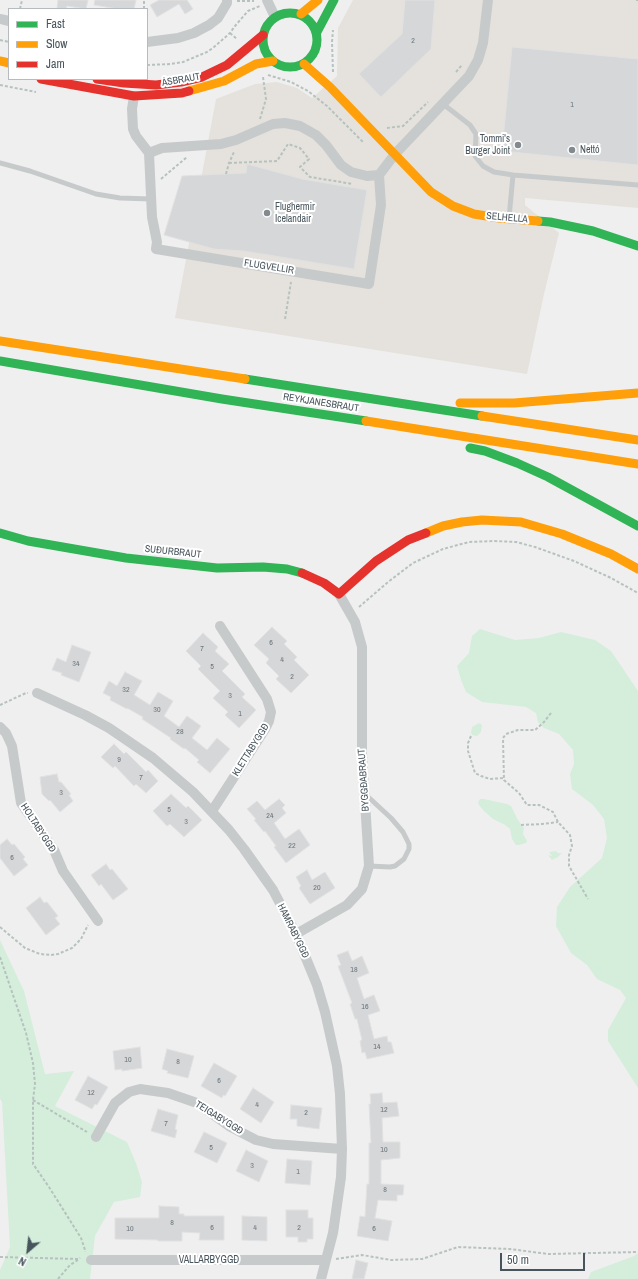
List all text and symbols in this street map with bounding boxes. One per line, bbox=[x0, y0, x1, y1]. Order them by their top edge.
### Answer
legend bbox=[8, 8, 148, 80]
text: Fast bbox=[46, 16, 65, 32]
text: Slow bbox=[46, 36, 67, 52]
house number: 2 bbox=[411, 36, 415, 46]
text: Jam bbox=[46, 56, 65, 72]
street label: ÁSBRAUT bbox=[161, 71, 201, 89]
house number: 1 bbox=[570, 100, 574, 110]
place label: Tommi's Burger Joint bbox=[465, 133, 510, 156]
marker: Tommi's Burger Joint bbox=[513, 140, 523, 150]
place label: Nettó bbox=[580, 144, 600, 156]
marker: Nettó bbox=[567, 145, 577, 155]
place label: Flughermir Icelandair bbox=[275, 201, 315, 224]
marker: Flughermir Icelandair bbox=[262, 208, 272, 218]
street label: SELHELLA bbox=[486, 210, 528, 226]
street label: FLUGVELLIR bbox=[243, 257, 295, 277]
street label: REYKJANESBRAUT bbox=[282, 391, 360, 415]
street label: SUÐURBRAUT bbox=[144, 543, 202, 561]
house number: 6 bbox=[269, 638, 273, 648]
house number: 7 bbox=[200, 644, 204, 654]
house number: 4 bbox=[280, 655, 284, 665]
house number: 34 bbox=[72, 659, 80, 669]
house number: 5 bbox=[210, 662, 214, 672]
house number: 2 bbox=[290, 672, 294, 682]
house number: 32 bbox=[122, 685, 130, 695]
house number: 3 bbox=[228, 691, 232, 701]
house number: 30 bbox=[153, 705, 161, 715]
house number: 1 bbox=[238, 709, 242, 719]
street label: KLETTABYGGÐ bbox=[230, 721, 272, 779]
house number: 28 bbox=[176, 727, 184, 737]
street label: BYGGÐABRAUT bbox=[356, 748, 372, 812]
house number: 9 bbox=[117, 755, 121, 765]
house number: 7 bbox=[139, 773, 143, 783]
house number: 3 bbox=[59, 788, 63, 798]
street label: HOLTABYGGÐ bbox=[18, 801, 58, 855]
house number: 5 bbox=[167, 805, 171, 815]
house number: 24 bbox=[266, 811, 274, 821]
house number: 3 bbox=[184, 817, 188, 827]
house number: 22 bbox=[288, 841, 296, 851]
house number: 6 bbox=[10, 853, 14, 863]
house number: 20 bbox=[313, 883, 321, 893]
street label: HAMRABYGGÐ bbox=[275, 902, 311, 960]
house number: 18 bbox=[350, 965, 358, 975]
house number: 16 bbox=[361, 1002, 369, 1012]
house number: 14 bbox=[373, 1042, 381, 1052]
house number: 10 bbox=[124, 1055, 132, 1065]
house number: 8 bbox=[176, 1057, 180, 1067]
house number: 6 bbox=[217, 1076, 221, 1086]
house number: 12 bbox=[87, 1088, 95, 1098]
street label: TEIGABYGGÐ bbox=[193, 1099, 245, 1137]
house number: 4 bbox=[255, 1100, 259, 1110]
house number: 12 bbox=[380, 1105, 388, 1115]
house number: 2 bbox=[304, 1108, 308, 1118]
house number: 7 bbox=[164, 1119, 168, 1129]
house number: 5 bbox=[209, 1143, 213, 1153]
house number: 10 bbox=[380, 1145, 388, 1155]
house number: 3 bbox=[250, 1161, 254, 1171]
house number: 1 bbox=[296, 1167, 300, 1177]
house number: 8 bbox=[383, 1185, 387, 1195]
house number: 8 bbox=[170, 1218, 174, 1228]
house number: 6 bbox=[210, 1223, 214, 1233]
house number: 4 bbox=[253, 1223, 257, 1233]
house number: 2 bbox=[297, 1223, 301, 1233]
house number: 10 bbox=[126, 1224, 134, 1234]
house number: 6 bbox=[372, 1224, 376, 1234]
north arrow bbox=[8, 1231, 48, 1271]
scale bar bbox=[502, 1245, 587, 1271]
text: 50 m bbox=[507, 1252, 529, 1268]
text: N bbox=[16, 1254, 29, 1269]
street label: VALLARBYGGÐ bbox=[179, 1254, 239, 1266]

